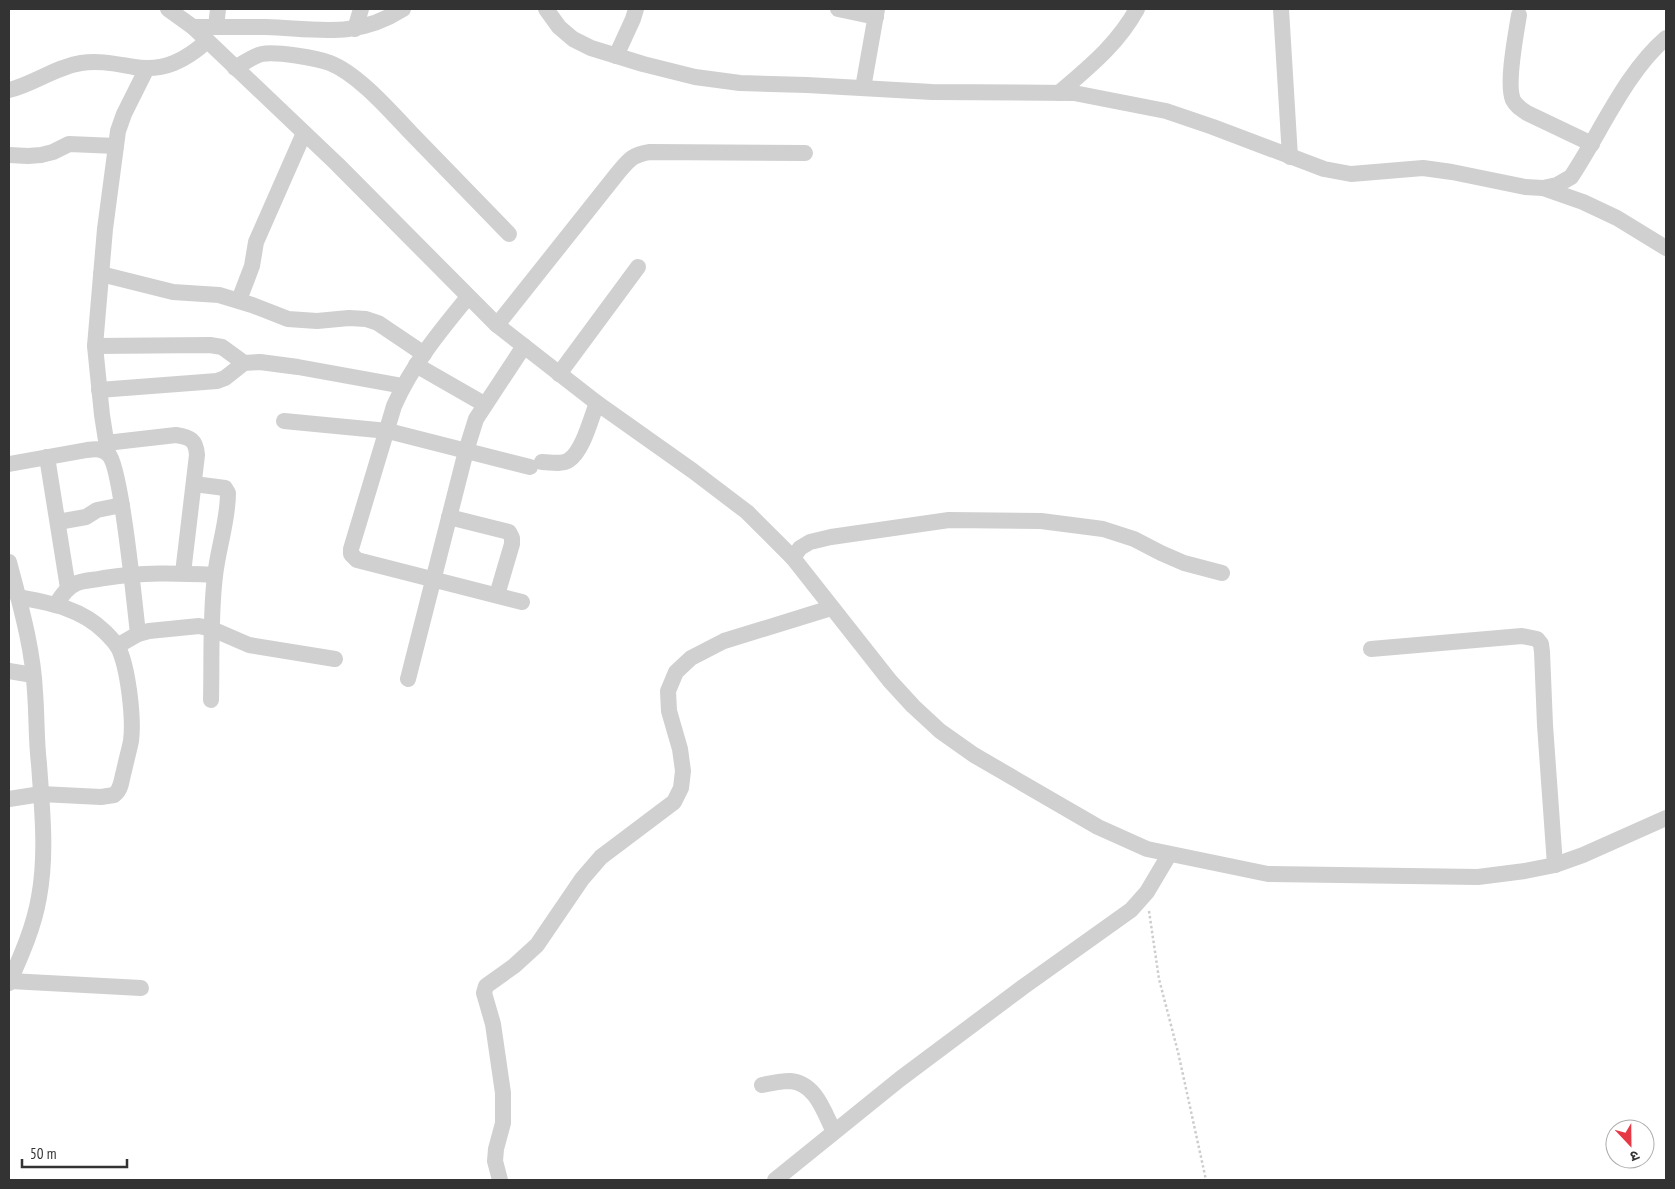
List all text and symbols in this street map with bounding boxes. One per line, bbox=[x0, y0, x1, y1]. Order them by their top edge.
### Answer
north arrow bbox=[1605, 1119, 1655, 1169]
scale bar bbox=[22, 1136, 128, 1168]
text: 50 m bbox=[30, 1144, 56, 1163]
text: उ bbox=[1627, 1146, 1642, 1166]

